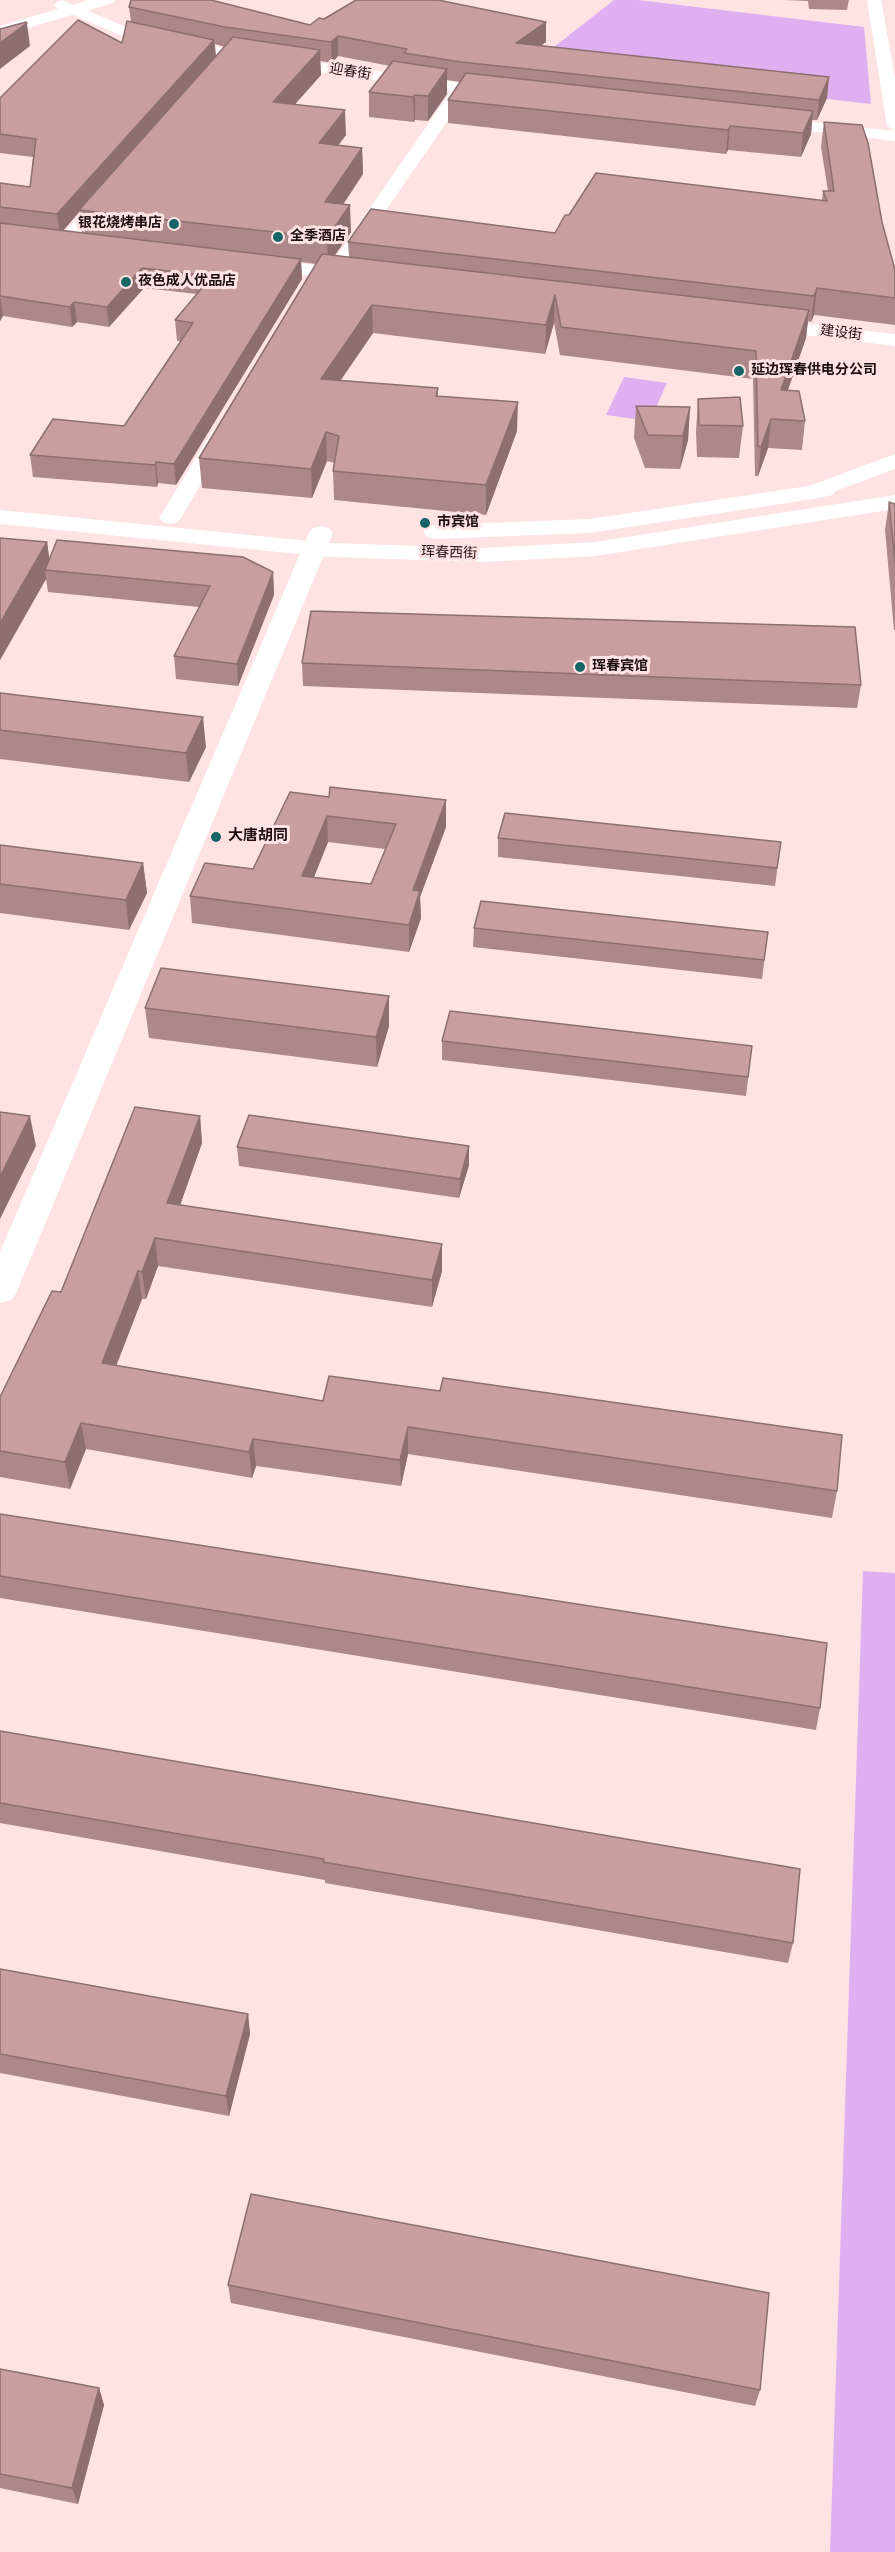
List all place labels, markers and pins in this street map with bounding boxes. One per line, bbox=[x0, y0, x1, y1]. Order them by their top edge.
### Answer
place label: 银花烧烤串店 bbox=[78, 216, 162, 232]
marker: 银花烧烤串店 bbox=[167, 217, 181, 231]
place label: 全季酒店 bbox=[290, 229, 346, 245]
marker: 全季酒店 bbox=[271, 230, 285, 244]
place label: 夜色成人优品店 bbox=[138, 274, 236, 290]
marker: 夜色成人优品店 bbox=[119, 275, 133, 289]
place label: 延边珲春供电分公司 bbox=[751, 363, 877, 379]
marker: 延边珲春供电分公司 bbox=[732, 364, 746, 378]
place label: 市宾馆 bbox=[437, 515, 479, 531]
marker: 市宾馆 bbox=[418, 516, 432, 530]
place label: 珲春宾馆 bbox=[592, 659, 648, 675]
marker: 珲春宾馆 bbox=[573, 660, 587, 674]
place label: 大唐胡同 bbox=[228, 828, 288, 846]
marker: 大唐胡同 bbox=[209, 830, 223, 844]

